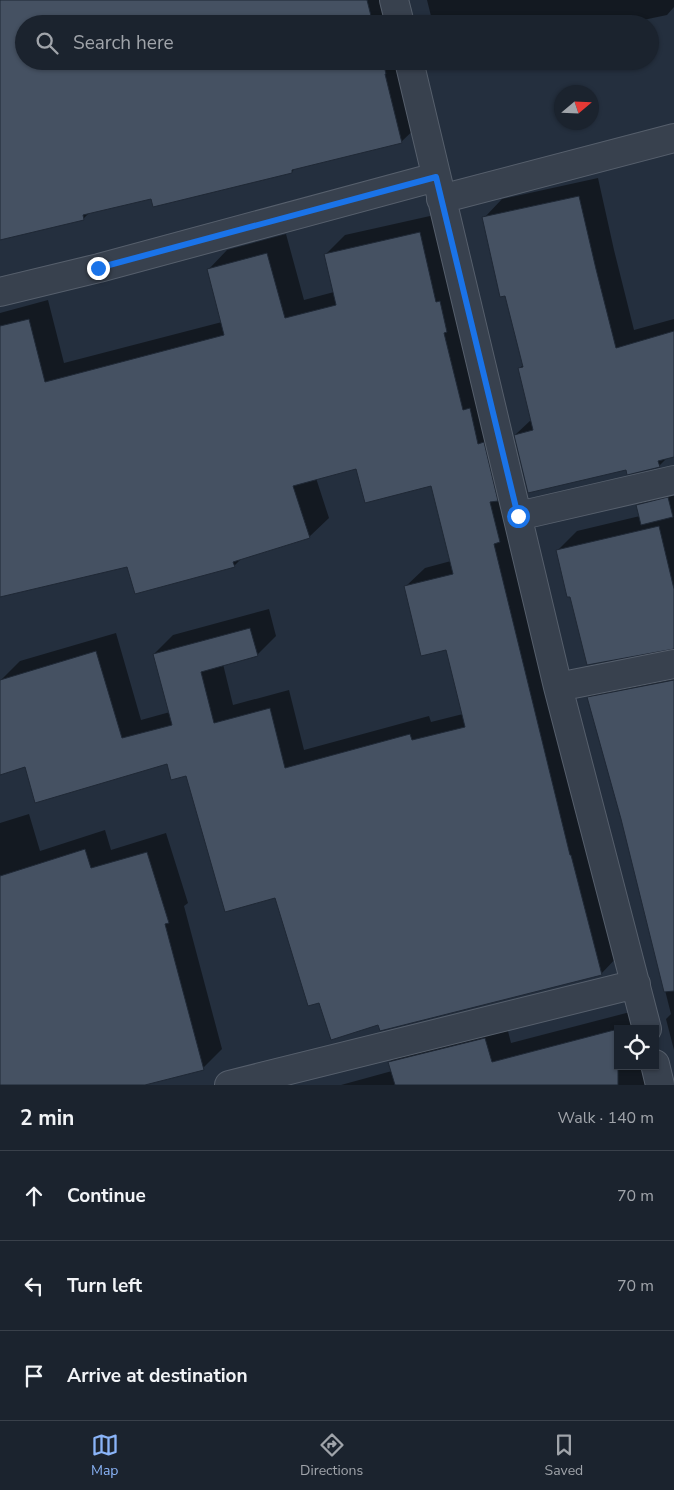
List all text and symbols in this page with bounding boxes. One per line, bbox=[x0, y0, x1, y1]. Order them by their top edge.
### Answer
search box bbox=[15, 15, 659, 70]
icon: search bbox=[33, 29, 61, 57]
text: Search here bbox=[73, 30, 174, 56]
north arrow bbox=[554, 85, 599, 130]
route end bbox=[87, 257, 110, 280]
route start bbox=[507, 505, 530, 528]
map controls bbox=[614, 1025, 659, 1070]
button: locate bbox=[614, 1025, 659, 1070]
text: 2 min bbox=[20, 1104, 74, 1132]
text: Walk · 140 m bbox=[558, 1107, 654, 1129]
icon: ahead bbox=[20, 1182, 48, 1210]
text: Continue bbox=[67, 1183, 146, 1209]
text: 70 m bbox=[617, 1185, 654, 1207]
icon: left bbox=[20, 1272, 48, 1300]
text: Turn left bbox=[67, 1273, 142, 1299]
text: 70 m bbox=[617, 1275, 654, 1297]
icon: arrive bbox=[20, 1362, 48, 1390]
text: Arrive at destination bbox=[67, 1363, 248, 1389]
tab: Map bbox=[91, 1431, 119, 1480]
tab: Directions bbox=[300, 1431, 363, 1480]
tab: Saved bbox=[545, 1431, 583, 1480]

